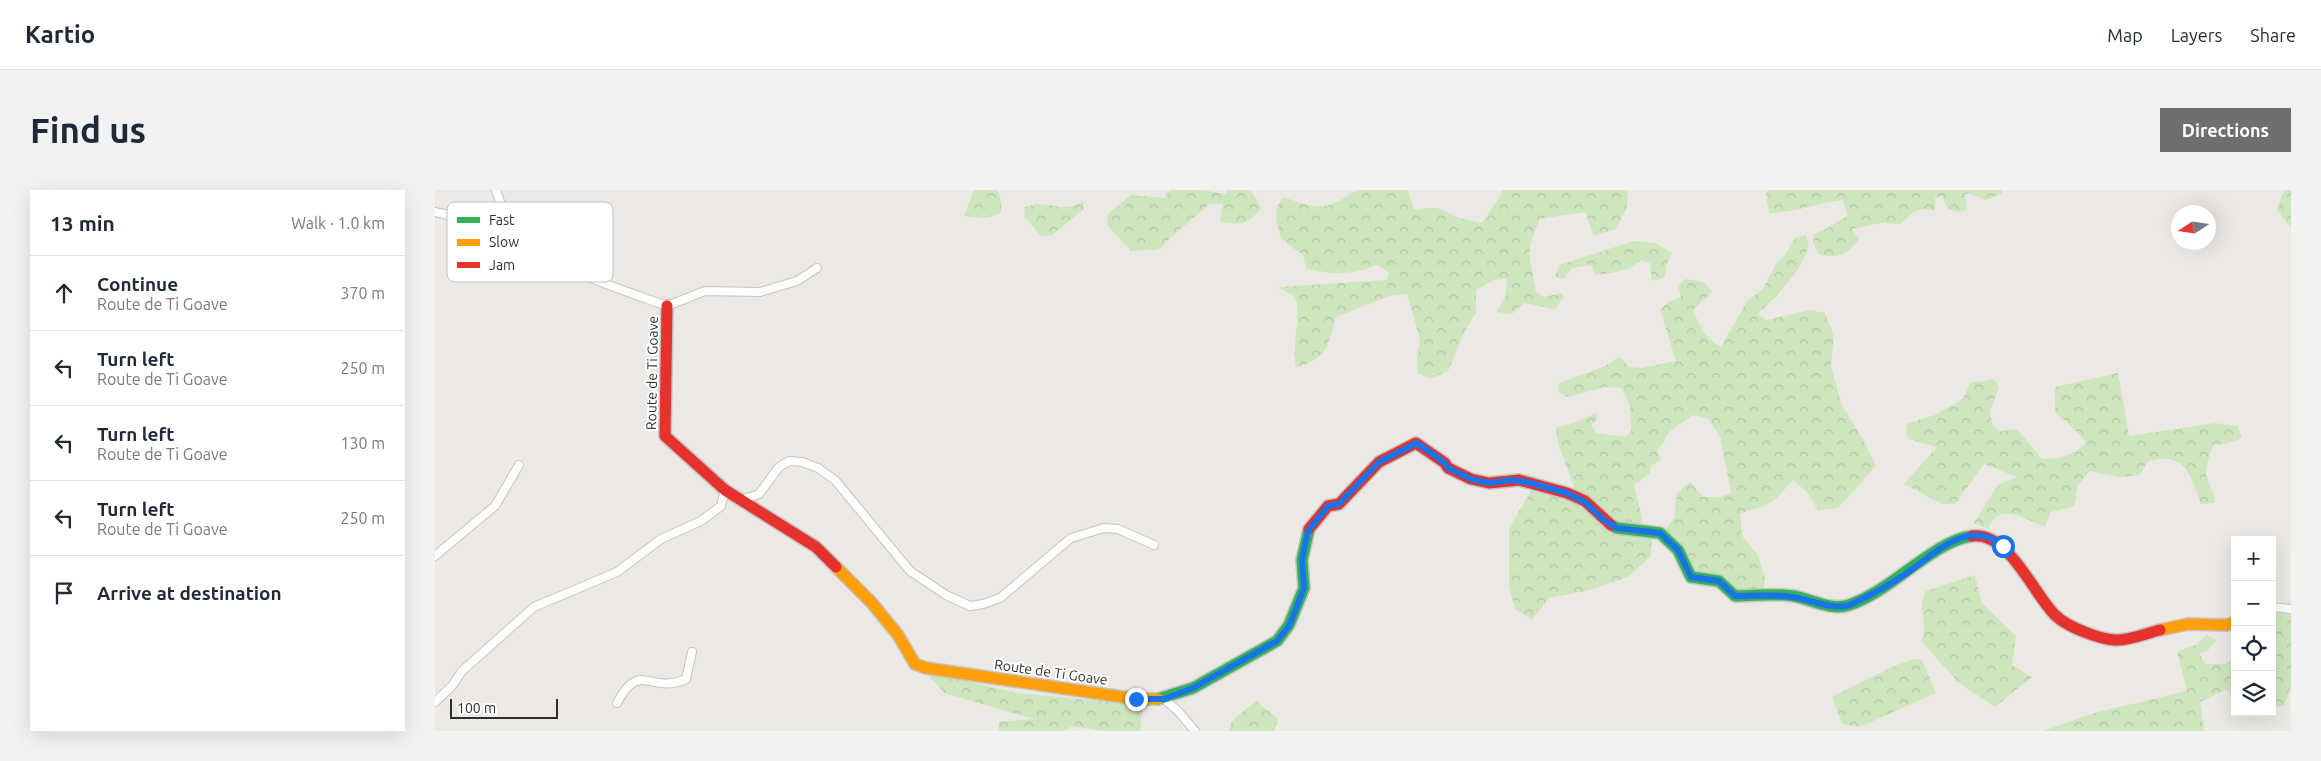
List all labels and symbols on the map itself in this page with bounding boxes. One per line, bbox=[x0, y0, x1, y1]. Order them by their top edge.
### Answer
legend bbox=[447, 202, 613, 282]
north arrow bbox=[2171, 205, 2216, 250]
text: Fast bbox=[489, 212, 515, 228]
text: Slow bbox=[489, 234, 519, 250]
text: Jam bbox=[489, 257, 515, 273]
street label: Route de Ti Goave bbox=[643, 316, 661, 430]
route start bbox=[1992, 535, 2015, 558]
street label: Route de Ti Goave bbox=[993, 656, 1109, 688]
route end bbox=[1125, 688, 1148, 711]
scale bar bbox=[450, 696, 557, 719]

